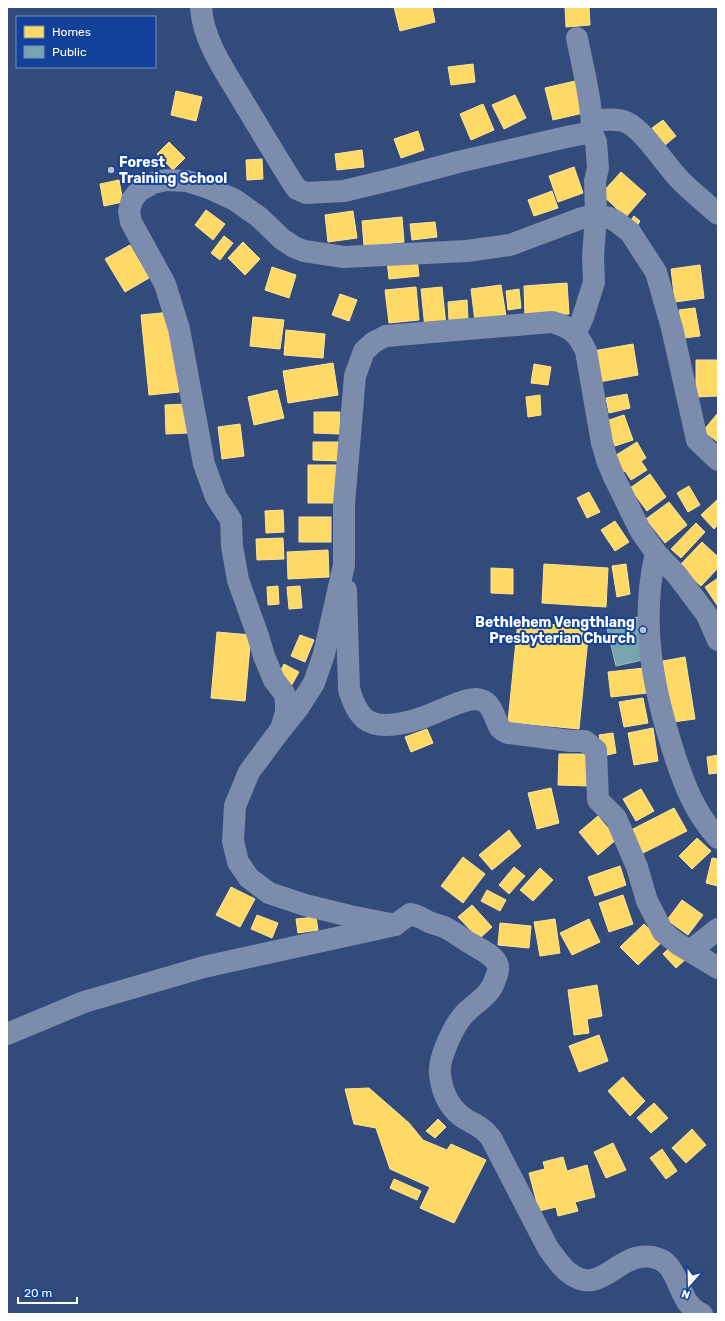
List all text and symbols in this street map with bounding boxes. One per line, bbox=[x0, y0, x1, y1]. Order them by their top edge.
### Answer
legend bbox=[16, 16, 156, 68]
text: Homes bbox=[52, 25, 91, 39]
text: Public bbox=[52, 45, 87, 59]
place label: Forest Training School bbox=[119, 154, 227, 187]
marker: Forest Training School bbox=[106, 165, 116, 175]
place label: Bethlehem Vengthlang Presbyterian Church bbox=[475, 614, 635, 647]
marker: Bethlehem Vengthlang Presbyterian Church bbox=[638, 625, 648, 635]
north arrow bbox=[669, 1265, 709, 1305]
scale bar bbox=[18, 1279, 77, 1305]
text: 20 m bbox=[24, 1286, 52, 1300]
text: N bbox=[680, 1286, 692, 1301]

